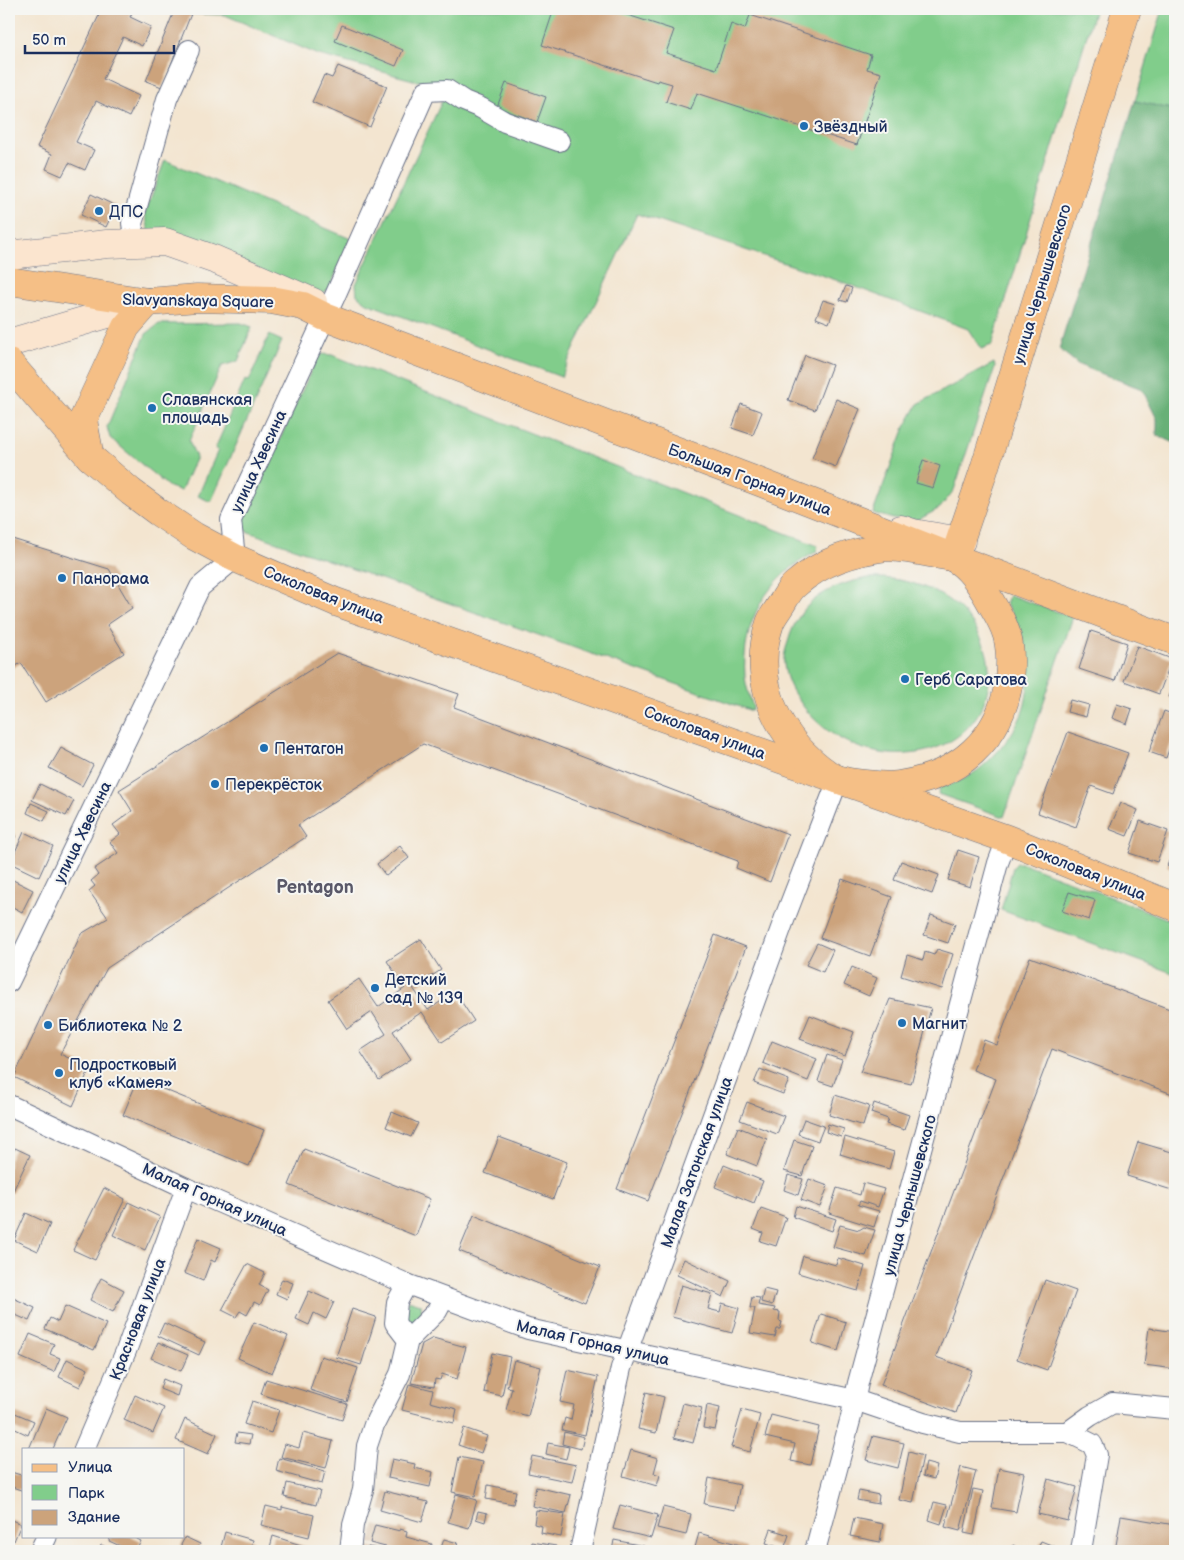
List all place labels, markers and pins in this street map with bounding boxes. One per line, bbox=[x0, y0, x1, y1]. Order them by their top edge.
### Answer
place label: Звёздный bbox=[814, 118, 888, 137]
marker: Звёздный bbox=[798, 120, 810, 132]
place label: ДПС bbox=[109, 203, 143, 222]
marker: ДПС bbox=[93, 205, 105, 217]
place label: Славянская площадь bbox=[162, 391, 252, 428]
marker: Славянская площадь bbox=[146, 402, 158, 414]
place label: Панорама bbox=[72, 570, 150, 589]
marker: Панорама bbox=[56, 572, 68, 584]
place label: Герб Саратова bbox=[915, 671, 1027, 690]
marker: Герб Саратова bbox=[899, 673, 911, 685]
place label: Пентагон bbox=[274, 740, 344, 759]
marker: Пентагон bbox=[258, 742, 270, 754]
place label: Перекрёсток bbox=[225, 776, 322, 795]
marker: Перекрёсток bbox=[209, 778, 221, 790]
place label: Детский сад № 139 bbox=[385, 971, 463, 1008]
marker: Детский сад № 139 bbox=[369, 982, 381, 994]
place label: Магнит bbox=[912, 1015, 967, 1034]
place label: Библиотека № 2 bbox=[58, 1017, 183, 1036]
marker: Магнит bbox=[896, 1017, 908, 1029]
marker: Библиотека № 2 bbox=[42, 1019, 54, 1031]
place label: Подростковый клуб «Камея» bbox=[69, 1056, 177, 1093]
marker: Подростковый клуб «Камея» bbox=[53, 1067, 65, 1079]

